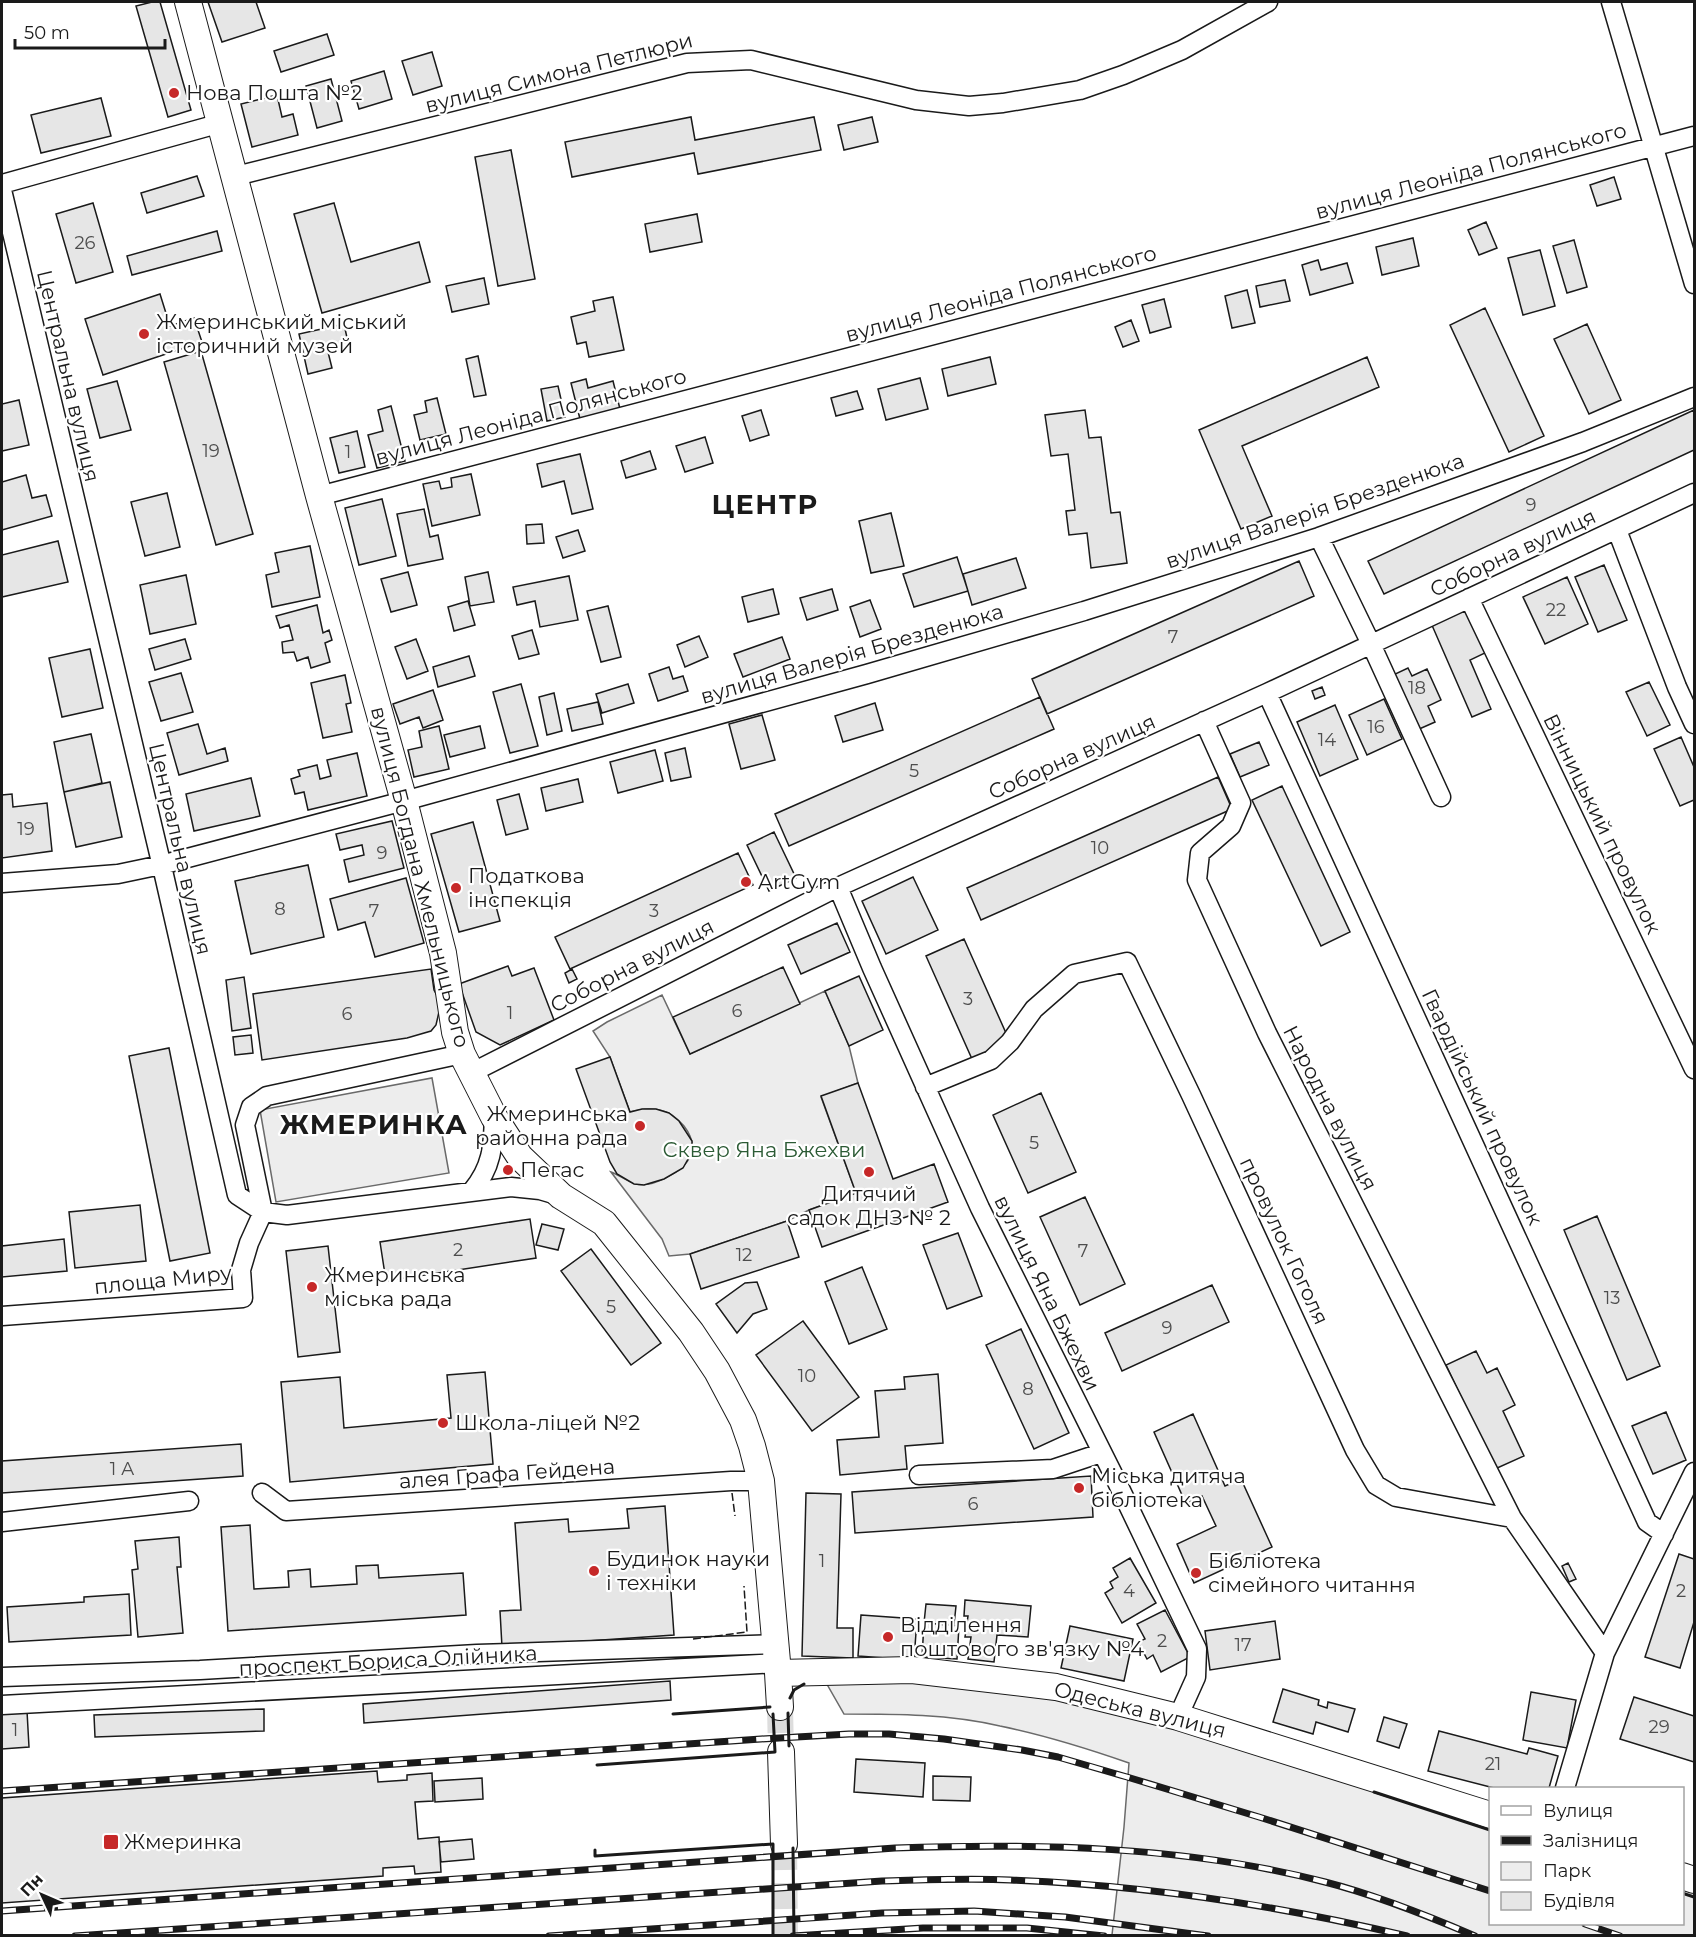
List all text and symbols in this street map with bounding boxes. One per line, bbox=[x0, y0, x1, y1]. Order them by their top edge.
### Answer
scale bar bbox=[15, 12, 165, 50]
text: 50 m bbox=[24, 22, 70, 44]
street label: вулиця Симона Петлюри bbox=[422, 27, 695, 118]
place label: Нова Пошта №2 bbox=[186, 80, 363, 105]
marker: Нова Пошта №2 bbox=[167, 86, 181, 100]
street label: вулиця Леоніда Полянського bbox=[1313, 117, 1629, 224]
house number: 26 bbox=[74, 232, 96, 254]
street label: вулиця Леоніда Полянського bbox=[843, 240, 1159, 347]
street label: Центральна вулиця bbox=[32, 268, 105, 484]
place label: Жмеринський міський історичний музей bbox=[156, 309, 407, 358]
marker: Жмеринський міський історичний музей bbox=[137, 327, 151, 341]
street label: вулиця Леоніда Полянського bbox=[373, 363, 689, 470]
house number: 19 bbox=[202, 440, 220, 462]
house number: 1 bbox=[345, 441, 351, 463]
street label: вулиця Валерія Брезденюка bbox=[1162, 448, 1467, 573]
district label: ЦЕНТР bbox=[711, 488, 819, 521]
house number: 9 bbox=[1526, 494, 1537, 516]
street label: Соборна вулиця bbox=[1426, 503, 1600, 602]
street label: вулиця Валерія Брезденюка bbox=[698, 598, 1006, 709]
house number: 22 bbox=[1546, 599, 1566, 621]
house number: 7 bbox=[1168, 626, 1178, 648]
house number: 18 bbox=[1408, 677, 1426, 699]
street label: вулиця Богдана Хмельницького bbox=[366, 704, 475, 1050]
street label: Соборна вулиця bbox=[984, 708, 1159, 805]
street label: Вінницький провулок bbox=[1538, 710, 1667, 938]
house number: 16 bbox=[1367, 716, 1385, 738]
house number: 14 bbox=[1318, 729, 1336, 751]
street label: Центральна вулиця bbox=[144, 741, 217, 957]
house number: 5 bbox=[909, 760, 919, 782]
house number: 19 bbox=[17, 818, 35, 840]
house number: 10 bbox=[1091, 837, 1109, 859]
house number: 9 bbox=[377, 842, 388, 864]
place label: Податкова інспекція bbox=[468, 863, 585, 912]
place label: ArtGym bbox=[758, 869, 840, 894]
marker: ArtGym bbox=[739, 875, 753, 889]
marker: Податкова інспекція bbox=[449, 881, 463, 895]
house number: 8 bbox=[274, 898, 286, 920]
house number: 7 bbox=[369, 900, 379, 922]
house number: 3 bbox=[649, 900, 659, 922]
street label: Соборна вулиця bbox=[546, 914, 718, 1018]
street label: Гвардійський провулок bbox=[1417, 985, 1548, 1229]
house number: 3 bbox=[963, 988, 973, 1010]
house number: 6 bbox=[732, 1000, 743, 1022]
house number: 1 bbox=[507, 1002, 513, 1024]
house number: 6 bbox=[342, 1003, 353, 1025]
street label: Народна вулиця bbox=[1278, 1021, 1383, 1194]
place label: Жмеринська районна рада bbox=[475, 1101, 628, 1150]
district label: ЖМЕРИНКА bbox=[280, 1108, 468, 1141]
marker: Жмеринська районна рада bbox=[633, 1119, 647, 1133]
house number: 5 bbox=[1029, 1132, 1039, 1154]
park label: Сквер Яна Бжехви bbox=[663, 1137, 865, 1162]
street label: провулок Гоголя bbox=[1235, 1153, 1334, 1328]
place label: Пегас bbox=[520, 1157, 585, 1182]
marker: Пегас bbox=[501, 1163, 515, 1177]
marker: Дитячий садок ДНЗ № 2 bbox=[862, 1165, 876, 1179]
place label: Дитячий садок ДНЗ № 2 bbox=[787, 1181, 951, 1230]
street label: вулиця Яна Бжехви bbox=[989, 1191, 1106, 1395]
house number: 2 bbox=[453, 1239, 463, 1261]
house number: 7 bbox=[1078, 1240, 1088, 1262]
house number: 12 bbox=[736, 1244, 752, 1266]
street label: площа Миру bbox=[93, 1260, 233, 1299]
place label: Жмеринська міська рада bbox=[324, 1262, 466, 1311]
marker: Жмеринська міська рада bbox=[305, 1280, 319, 1294]
house number: 13 bbox=[1604, 1287, 1620, 1309]
house number: 5 bbox=[606, 1296, 616, 1318]
house number: 9 bbox=[1162, 1317, 1173, 1339]
house number: 10 bbox=[798, 1365, 816, 1387]
house number: 8 bbox=[1022, 1378, 1034, 1400]
place label: Школа-ліцей №2 bbox=[455, 1410, 640, 1435]
marker: Школа-ліцей №2 bbox=[436, 1416, 450, 1430]
street label: алея Графа Гейдена bbox=[398, 1453, 616, 1494]
house number: 1 А bbox=[110, 1458, 135, 1480]
place label: Міська дитяча бібліотека bbox=[1091, 1463, 1246, 1512]
marker: Міська дитяча бібліотека bbox=[1072, 1481, 1086, 1495]
house number: 6 bbox=[968, 1493, 979, 1515]
place label: Будинок науки і техніки bbox=[606, 1546, 770, 1595]
place label: Бібліотека сімейного читання bbox=[1208, 1548, 1416, 1597]
house number: 1 bbox=[819, 1550, 825, 1572]
marker: Будинок науки і техніки bbox=[587, 1564, 601, 1578]
marker: Бібліотека сімейного читання bbox=[1189, 1566, 1203, 1580]
house number: 4 bbox=[1123, 1580, 1135, 1602]
house number: 2 bbox=[1676, 1580, 1686, 1602]
place label: Відділення поштового зв'язку №4 bbox=[900, 1612, 1144, 1661]
marker: Відділення поштового зв'язку №4 bbox=[881, 1630, 895, 1644]
house number: 2 bbox=[1157, 1630, 1167, 1652]
house number: 17 bbox=[1234, 1634, 1252, 1656]
street label: проспект Бориса Олійника bbox=[238, 1640, 538, 1681]
street label: Одеська вулиця bbox=[1052, 1676, 1229, 1743]
house number: 29 bbox=[1648, 1716, 1670, 1738]
house number: 1 bbox=[12, 1719, 18, 1741]
house number: 21 bbox=[1485, 1753, 1501, 1775]
legend bbox=[1489, 1787, 1684, 1925]
text: Вулиця bbox=[1543, 1800, 1613, 1822]
place label: Жмеринка bbox=[124, 1829, 242, 1854]
text: Залізниця bbox=[1543, 1830, 1638, 1852]
marker: Жмеринка bbox=[102, 1833, 120, 1851]
text: Парк bbox=[1543, 1860, 1592, 1882]
north arrow bbox=[12, 1865, 72, 1925]
text: Пн bbox=[16, 1870, 47, 1900]
text: Будівля bbox=[1543, 1890, 1615, 1912]

